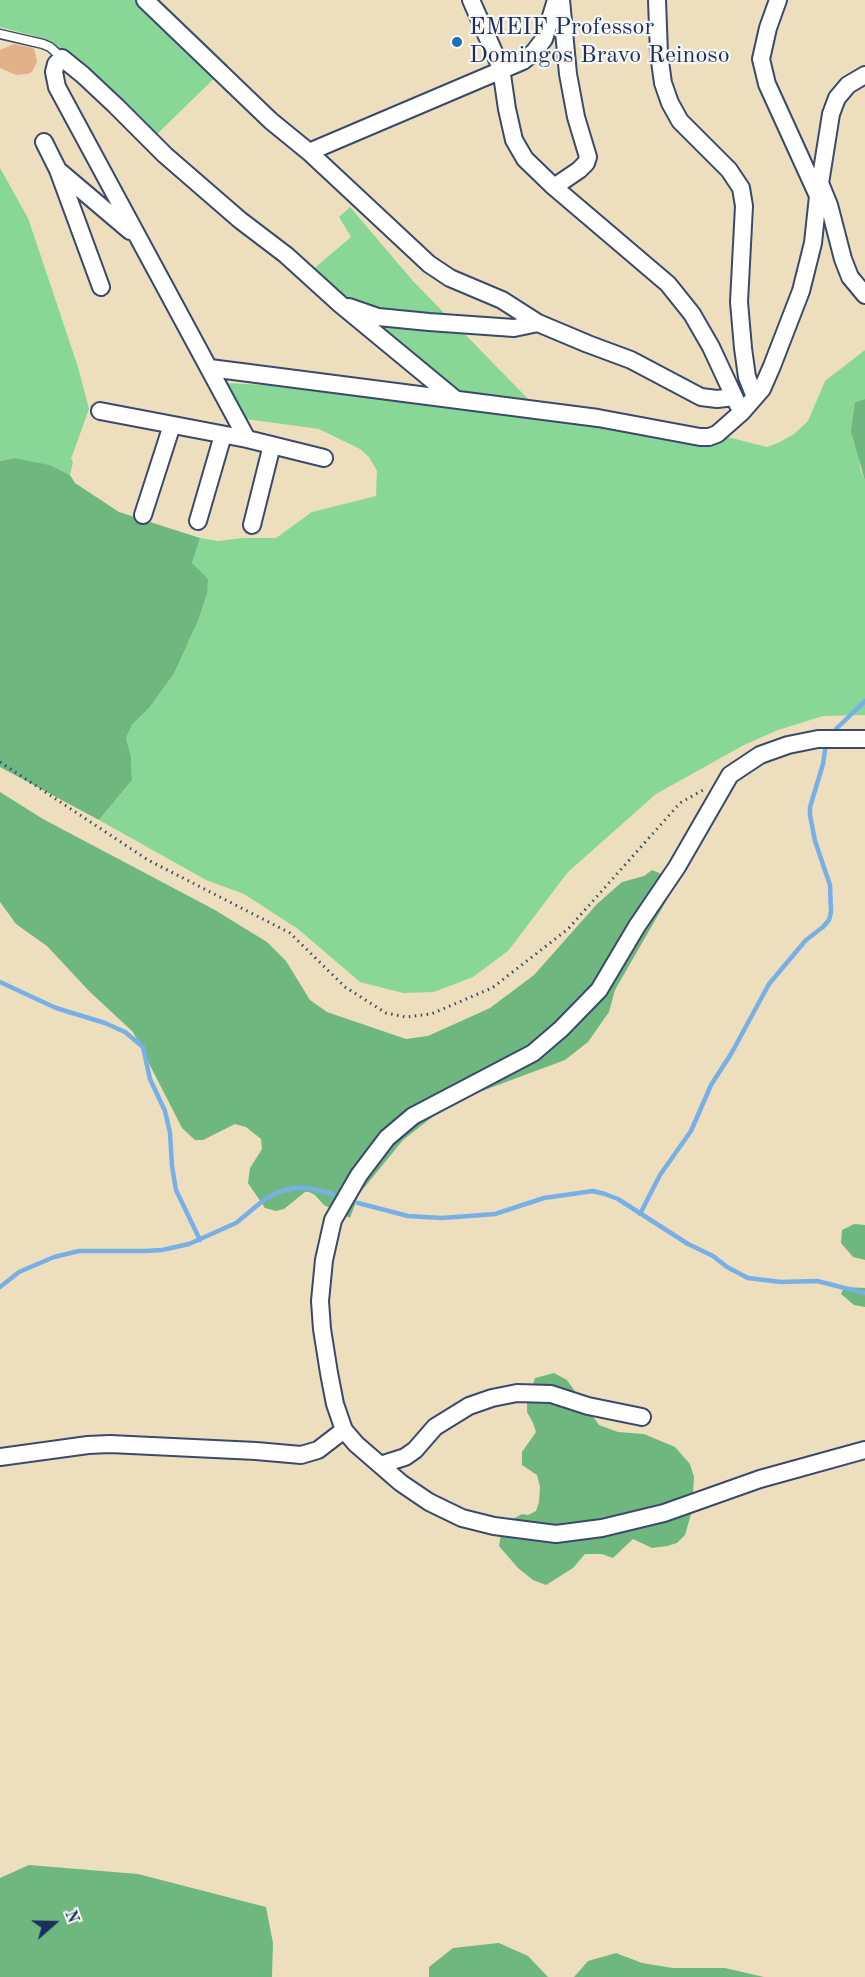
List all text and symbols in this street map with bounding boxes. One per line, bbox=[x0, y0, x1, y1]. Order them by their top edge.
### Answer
place label: EMEIF Professor Domingos Bravo Reinoso bbox=[469, 14, 730, 70]
marker: EMEIF Professor Domingos Bravo Reinoso bbox=[450, 35, 464, 49]
north arrow bbox=[24, 1893, 84, 1953]
text: N bbox=[61, 1908, 81, 1925]

